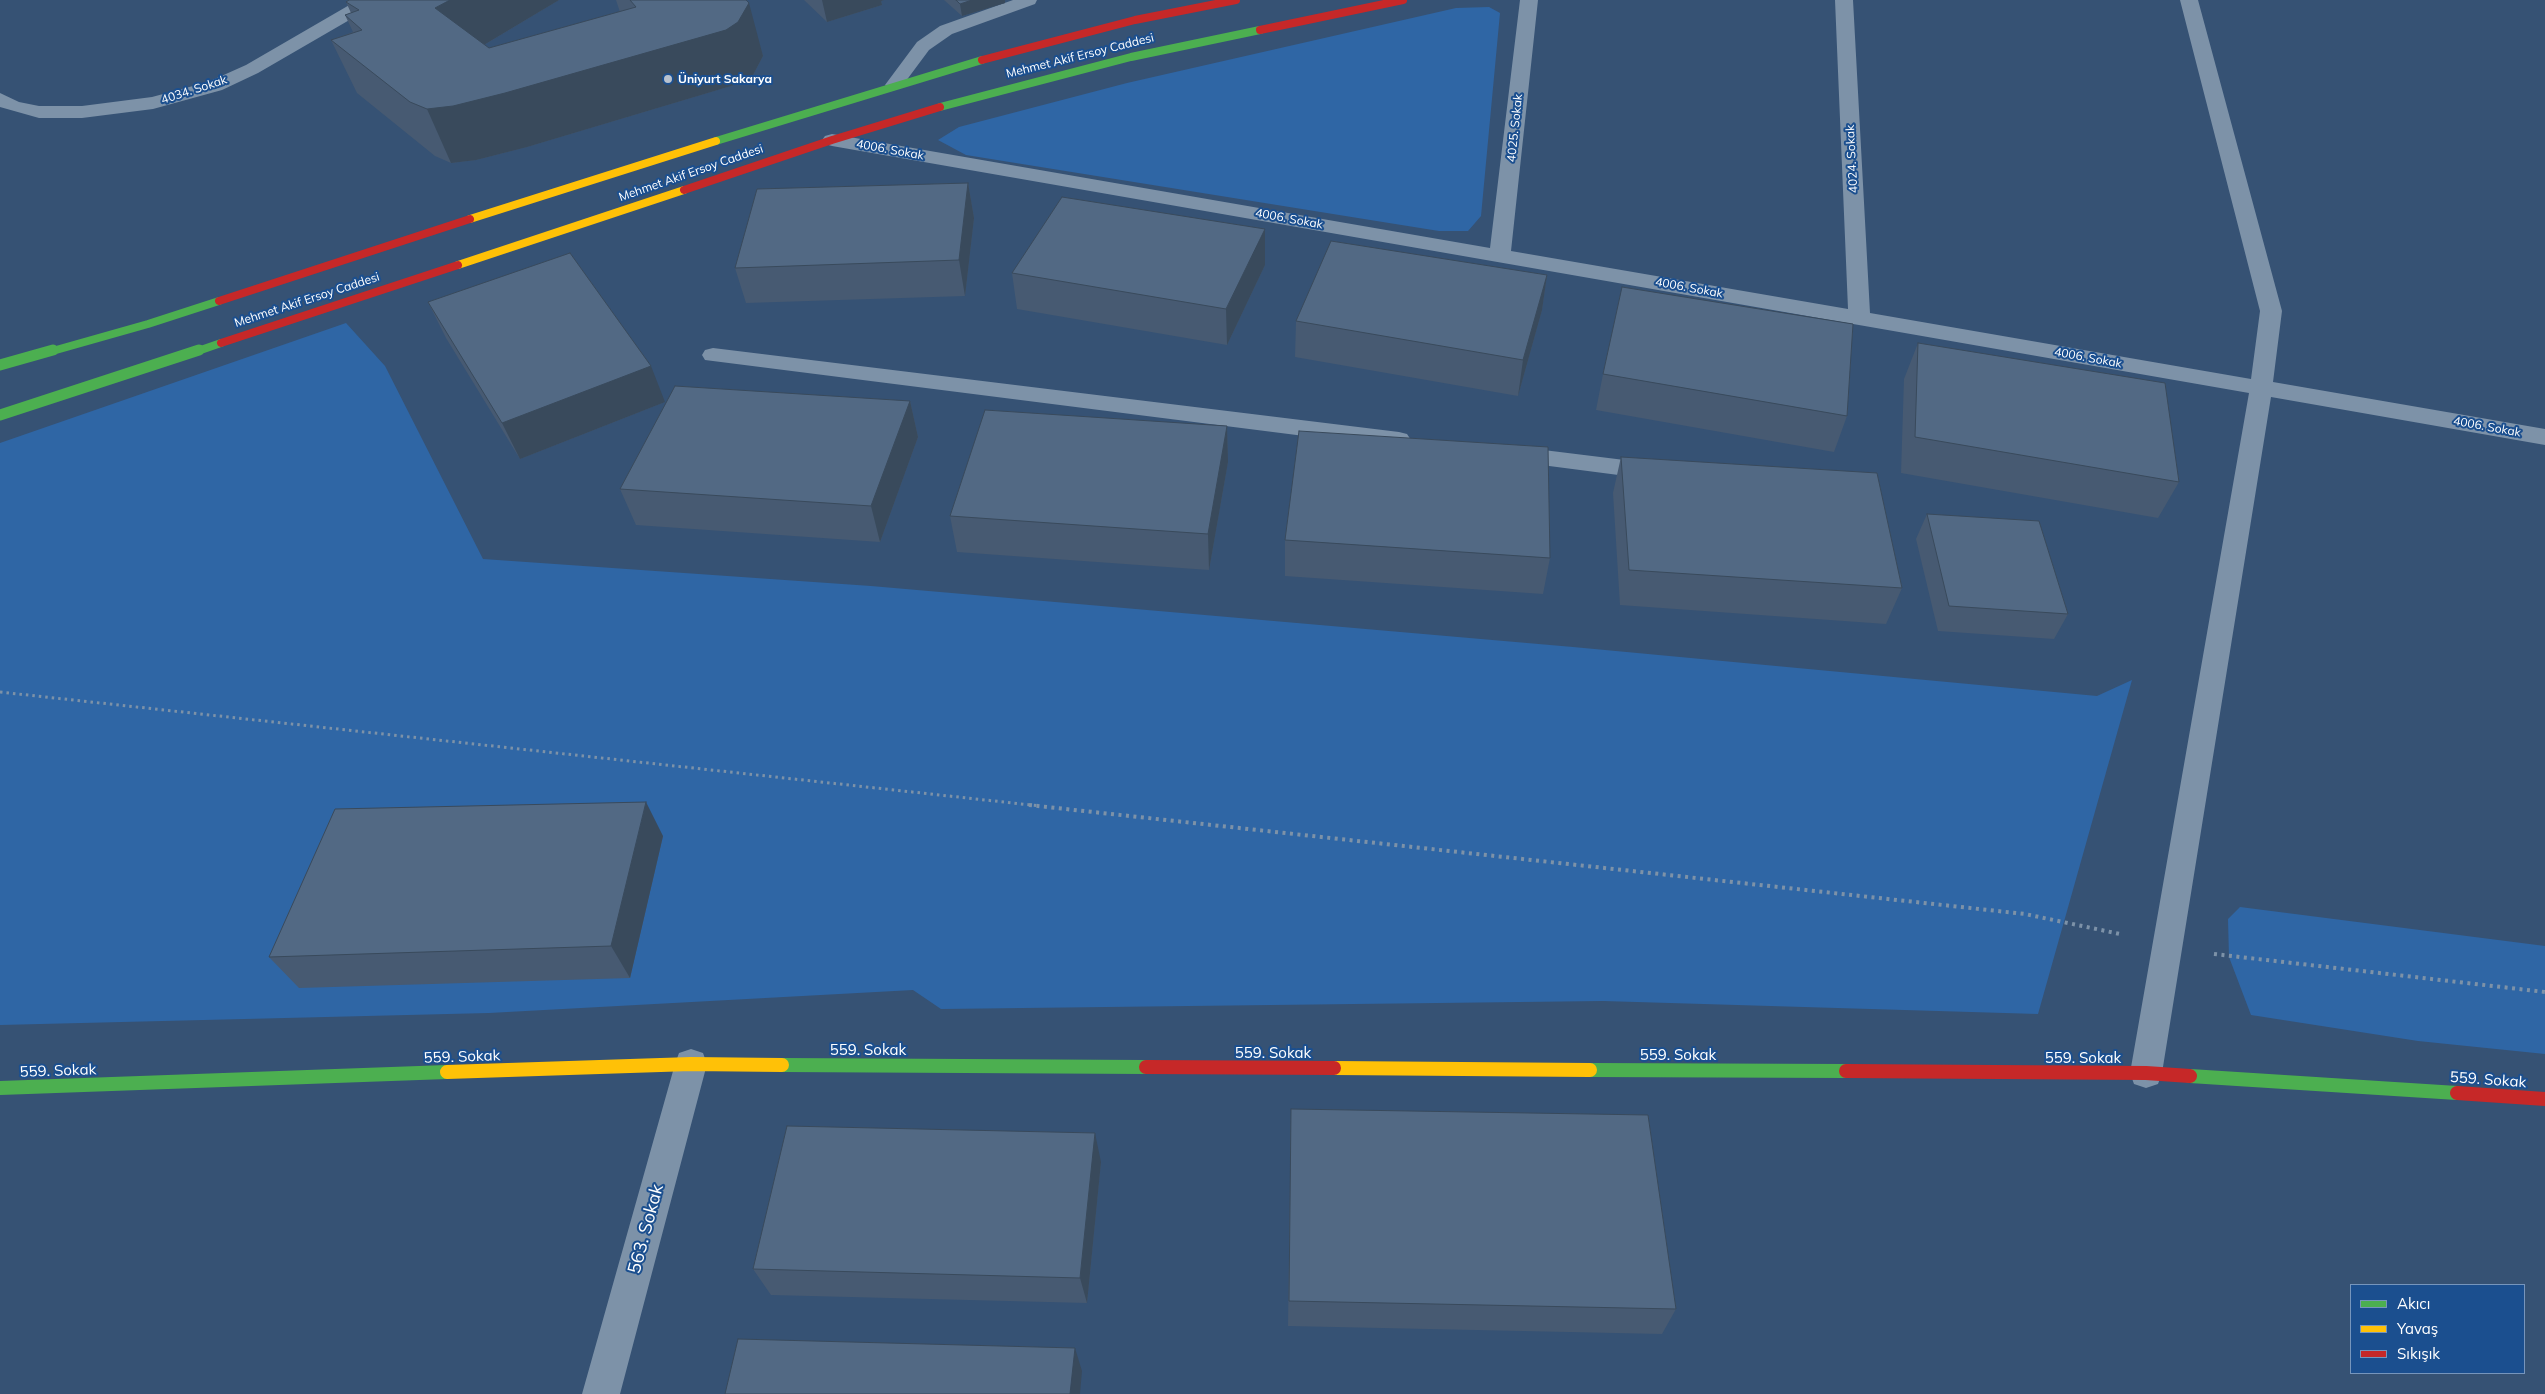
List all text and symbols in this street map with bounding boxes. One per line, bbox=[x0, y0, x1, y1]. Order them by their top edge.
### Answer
street label: Mehmet Akif Ersoy Caddesi bbox=[1005, 31, 1155, 81]
place label: Üniyurt Sakarya bbox=[678, 72, 772, 86]
street label: 4034. Sokak bbox=[159, 73, 229, 107]
marker: Üniyurt Sakarya bbox=[662, 73, 674, 85]
street label: 4025. Sokak bbox=[1504, 93, 1526, 163]
street label: 4024. Sokak bbox=[1843, 124, 1861, 194]
street label: 4006. Sokak bbox=[855, 137, 925, 163]
street label: Mehmet Akif Ersoy Caddesi bbox=[617, 141, 765, 205]
street label: 4006. Sokak bbox=[1254, 206, 1324, 232]
street label: Mehmet Akif Ersoy Caddesi bbox=[233, 270, 381, 330]
street label: 4006. Sokak bbox=[1654, 275, 1724, 301]
street label: 4006. Sokak bbox=[2053, 345, 2123, 371]
street label: 4006. Sokak bbox=[2452, 414, 2522, 440]
street label: 559. Sokak bbox=[830, 1041, 906, 1059]
street label: 559. Sokak bbox=[1235, 1044, 1311, 1062]
street label: 559. Sokak bbox=[1640, 1046, 1716, 1064]
street label: 559. Sokak bbox=[423, 1047, 501, 1067]
street label: 559. Sokak bbox=[2045, 1049, 2121, 1067]
street label: 559. Sokak bbox=[19, 1061, 97, 1081]
street label: 559. Sokak bbox=[2449, 1068, 2527, 1092]
street label: 563. Sokak bbox=[624, 1182, 668, 1276]
legend bbox=[2350, 1284, 2525, 1374]
text: Akıcı bbox=[2397, 1294, 2430, 1313]
text: Yavaş bbox=[2397, 1319, 2438, 1338]
text: Sıkışık bbox=[2397, 1344, 2440, 1363]

